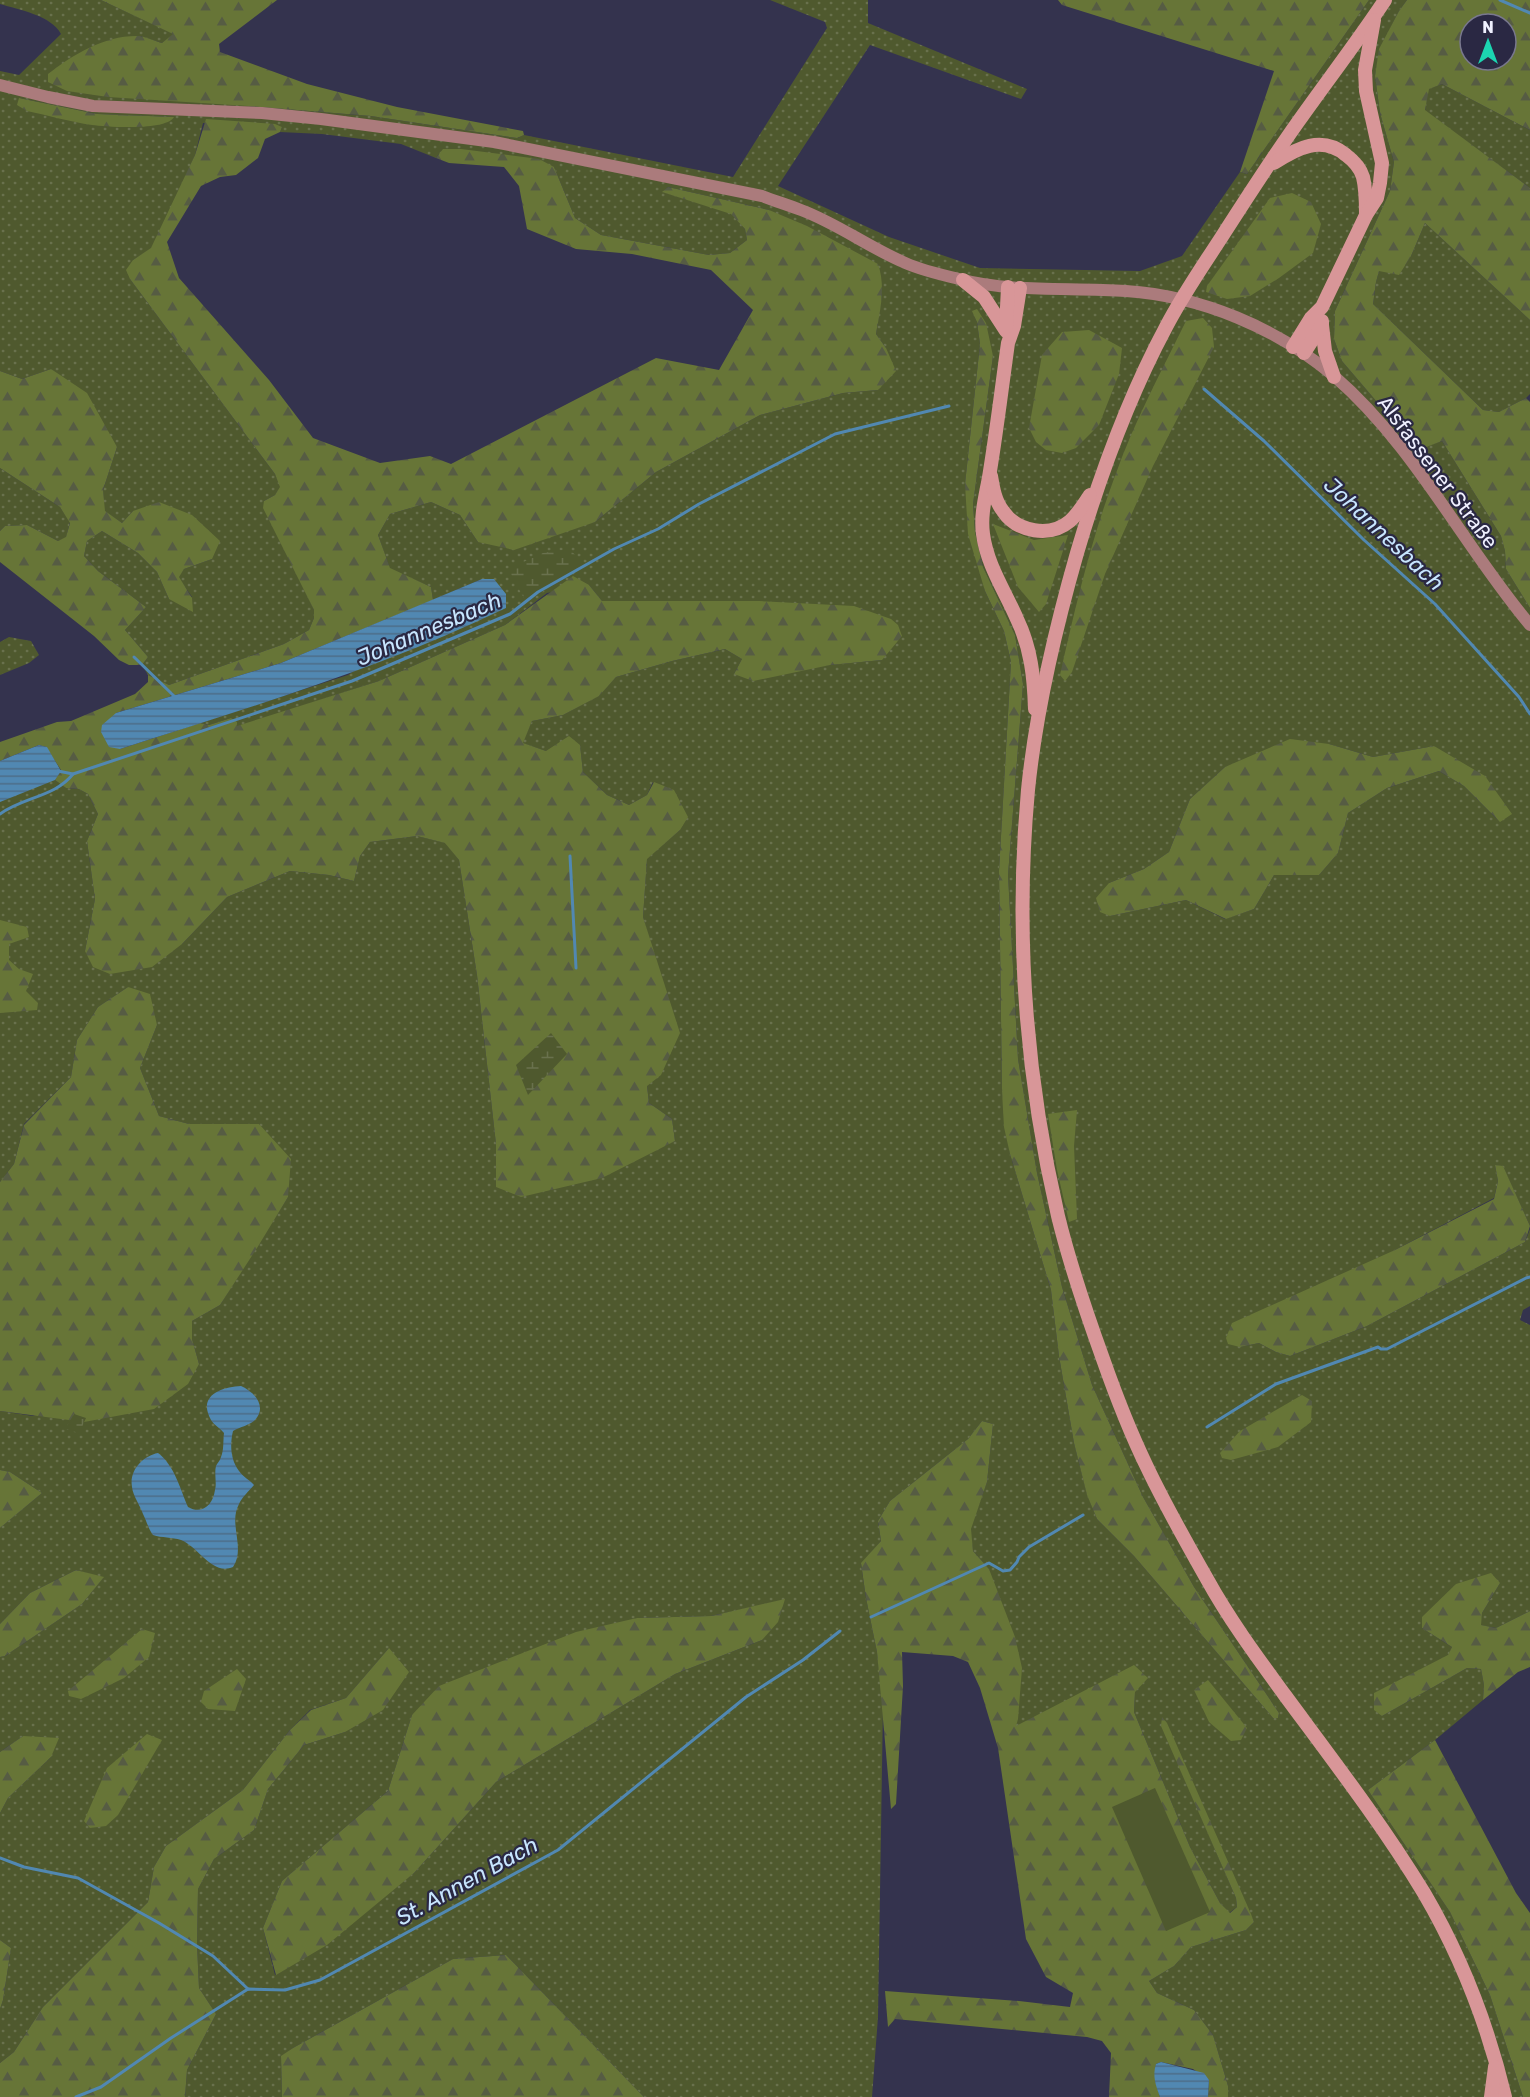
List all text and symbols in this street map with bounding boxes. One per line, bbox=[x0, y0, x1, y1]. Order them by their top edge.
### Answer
north arrow bbox=[1458, 12, 1518, 72]
text: N bbox=[1482, 18, 1494, 37]
street label: Alsfassener Straße bbox=[1372, 391, 1504, 553]
water label: Johannesbach bbox=[1318, 471, 1450, 597]
water label: Johannesbach bbox=[353, 586, 505, 672]
water label: St. Annen Bach bbox=[391, 1831, 543, 1931]

